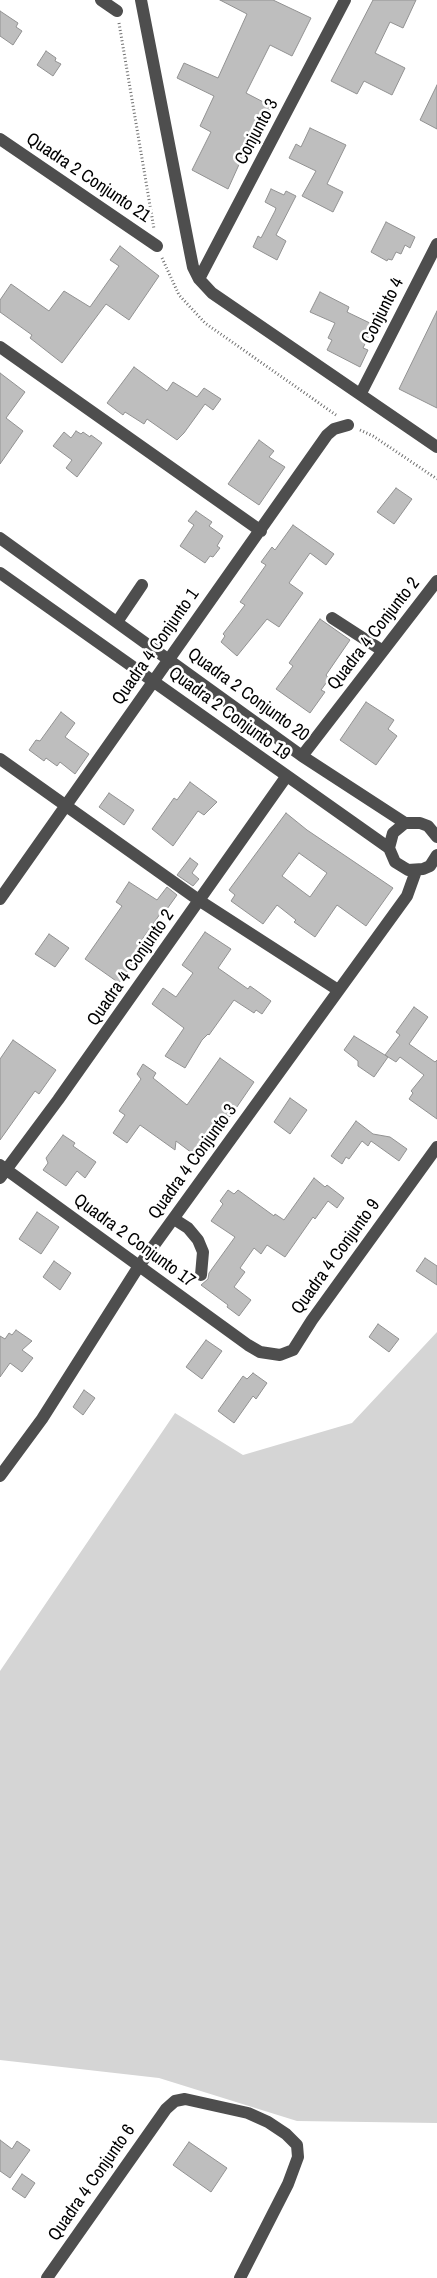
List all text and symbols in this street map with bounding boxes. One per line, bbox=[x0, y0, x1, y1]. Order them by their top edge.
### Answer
street label: Conjunto 3 bbox=[231, 95, 283, 169]
street label: Quadra 2 Conjunto 21 bbox=[22, 128, 154, 228]
street label: Conjunto 4 bbox=[357, 274, 409, 348]
street label: Quadra 4 Conjunto 2 bbox=[323, 573, 425, 695]
street label: Quadra 4 Conjunto 1 bbox=[108, 585, 204, 709]
street label: Quadra 2 Conjunto 20 bbox=[183, 644, 313, 746]
street label: Quadra 2 Conjunto 19 bbox=[164, 663, 294, 765]
street label: Quadra 4 Conjunto 2 bbox=[83, 906, 179, 1030]
street label: Quadra 4 Conjunto 3 bbox=[144, 1100, 242, 1224]
street label: Quadra 2 Conjunto 17 bbox=[69, 1190, 199, 1292]
street label: Quadra 4 Conjunto 9 bbox=[287, 1195, 385, 1319]
street label: Quadra 4 Conjunto 6 bbox=[44, 2121, 140, 2245]

